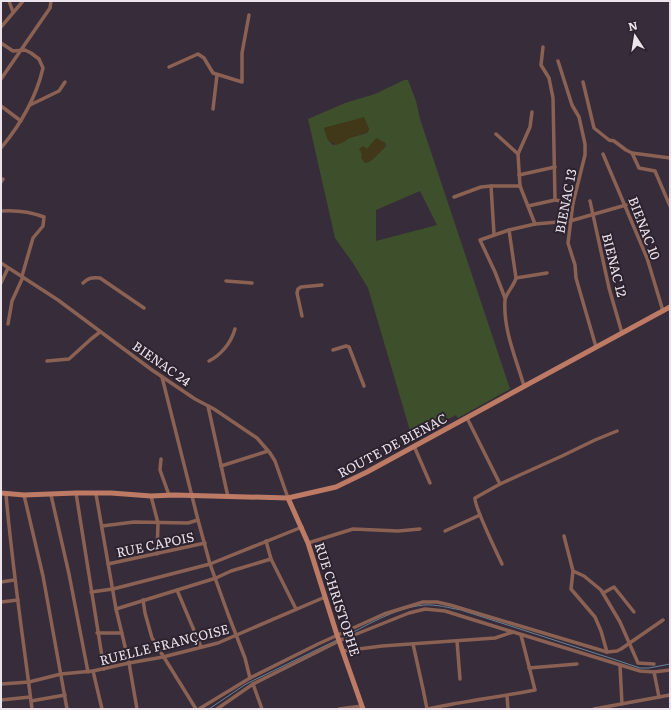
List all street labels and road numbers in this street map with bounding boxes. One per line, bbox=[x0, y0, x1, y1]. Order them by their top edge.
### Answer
street label: BIENAC 13 bbox=[549, 167, 581, 235]
street label: BIENAC 10 bbox=[624, 194, 666, 263]
street label: BIENAC 12 bbox=[598, 231, 632, 299]
street label: BIENAC 24 bbox=[129, 336, 195, 390]
street label: ROUTE DE BIENAC bbox=[334, 408, 450, 482]
street label: RUE CAPOIS bbox=[114, 526, 196, 562]
street label: RUE CHRISTOPHE bbox=[311, 540, 365, 658]
street label: RUELLE FRANÇOISE bbox=[97, 619, 231, 669]

